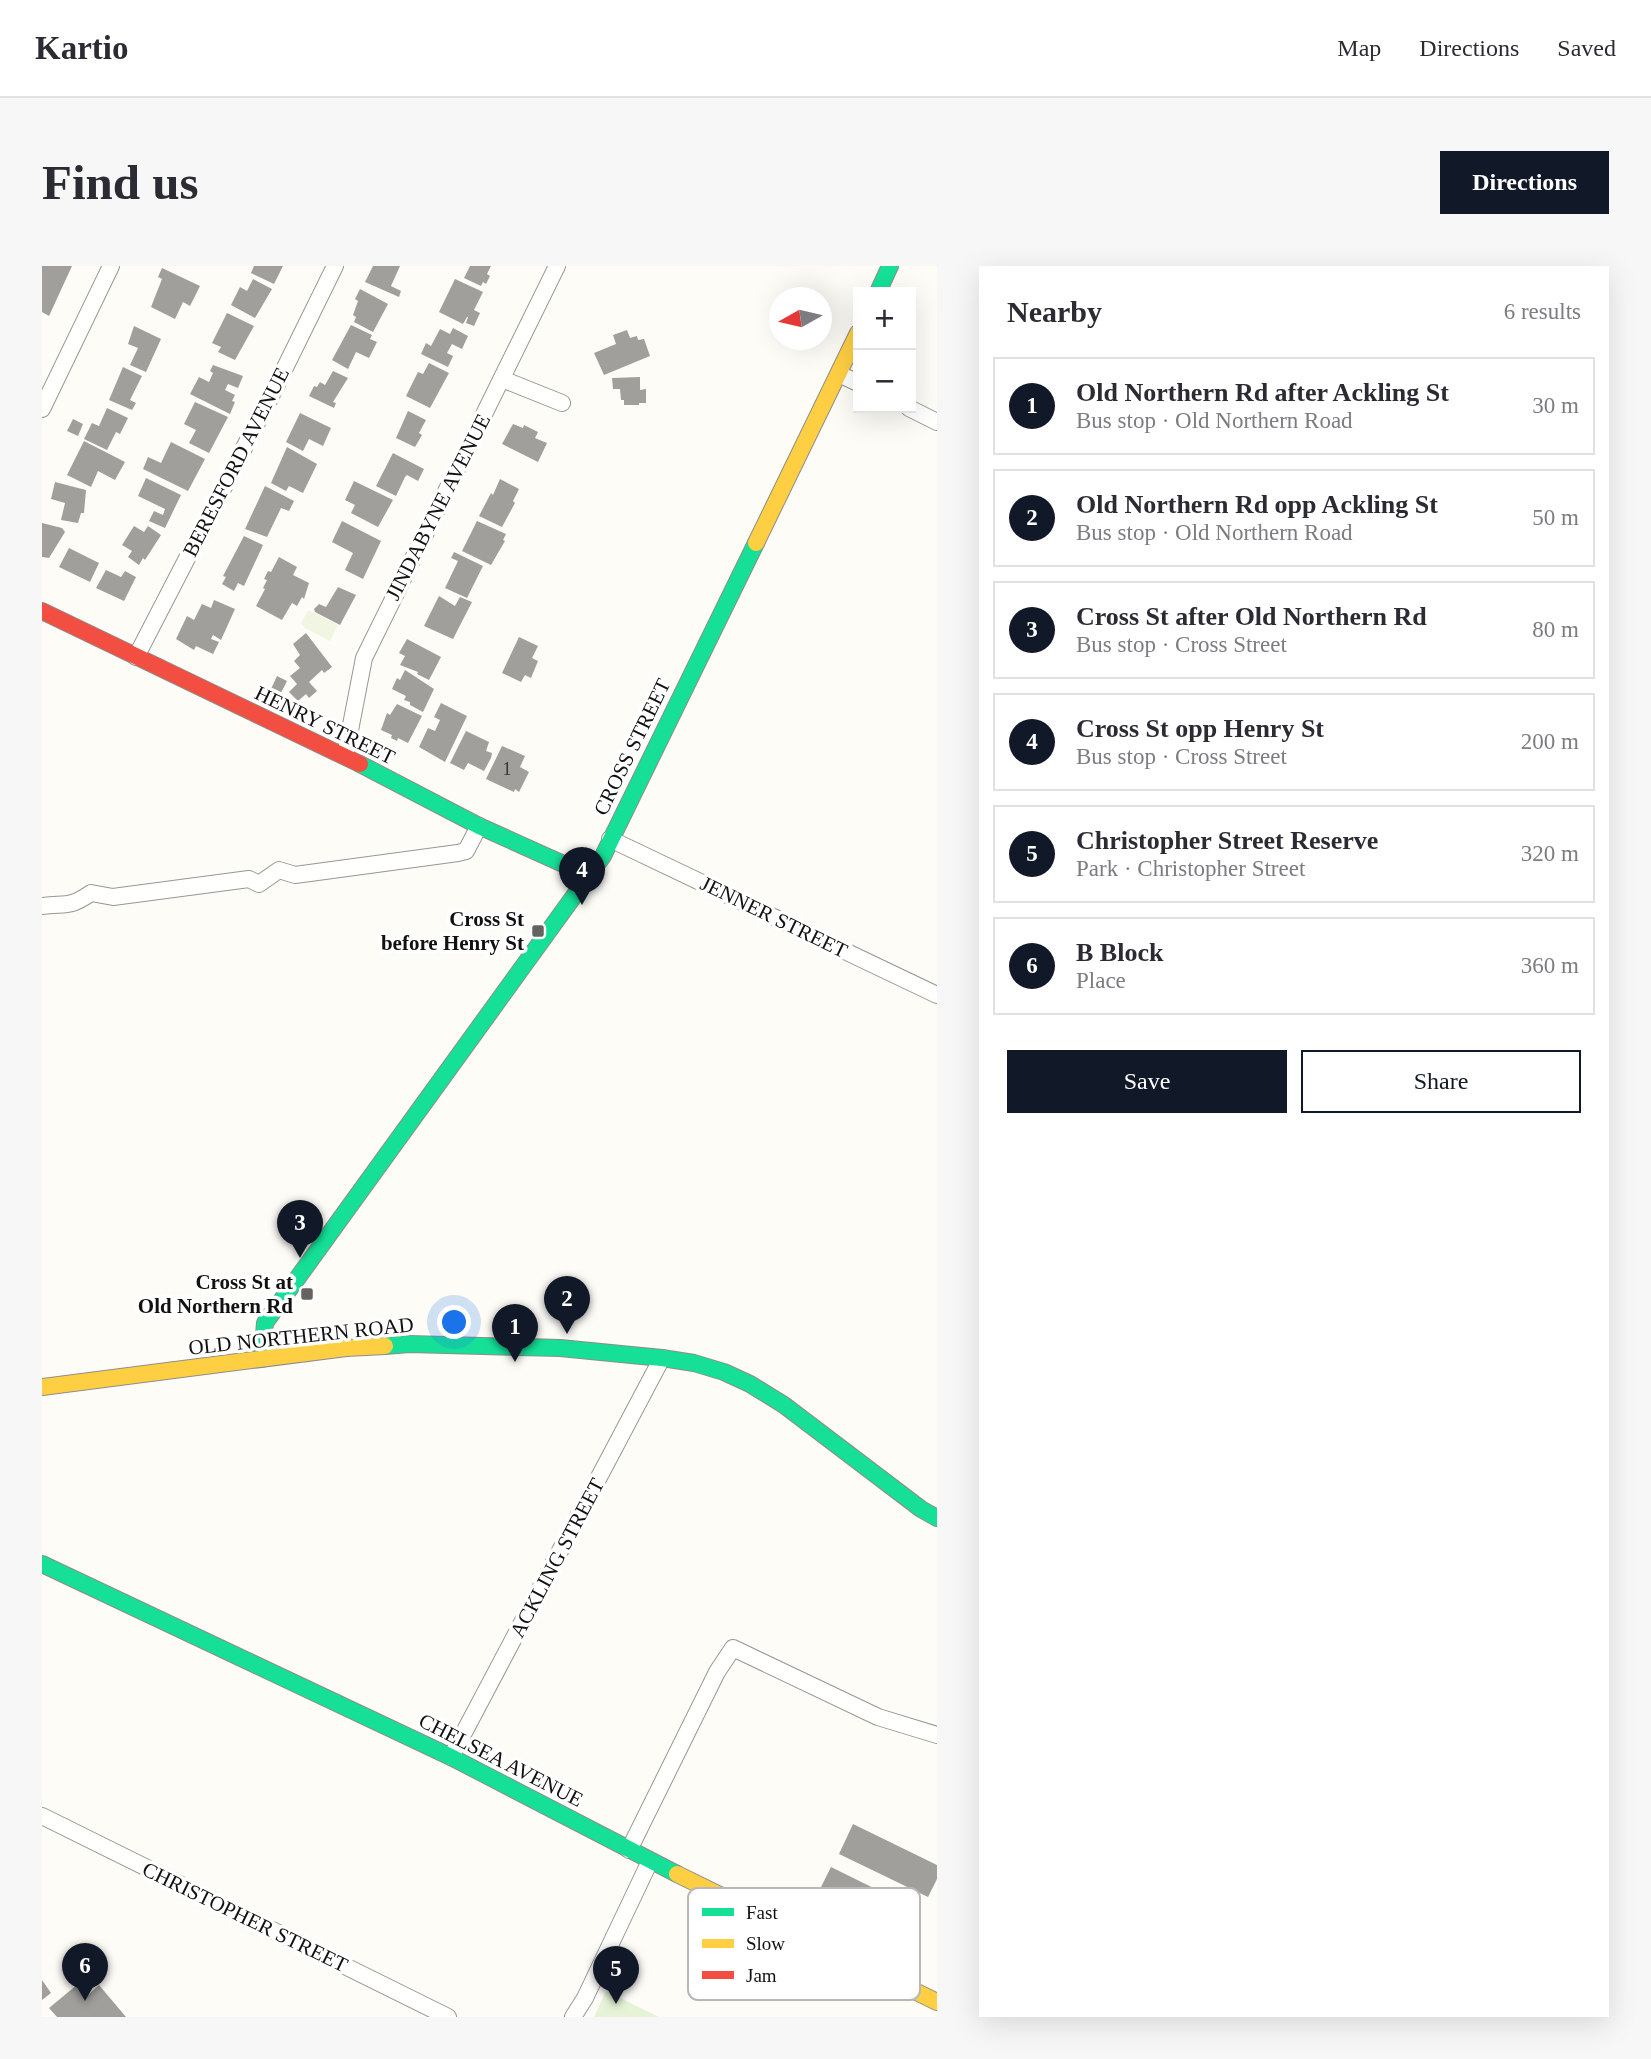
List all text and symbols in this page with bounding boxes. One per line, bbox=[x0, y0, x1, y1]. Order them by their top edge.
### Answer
text: Kartio bbox=[35, 30, 128, 66]
text: Map bbox=[1337, 35, 1381, 61]
text: Directions bbox=[1419, 35, 1519, 61]
text: Saved bbox=[1557, 35, 1616, 61]
button: Directions bbox=[1440, 151, 1609, 214]
text: Find us bbox=[42, 155, 199, 210]
north arrow bbox=[769, 287, 832, 350]
map controls bbox=[853, 287, 916, 413]
button: + bbox=[853, 287, 916, 350]
text: Nearby bbox=[1007, 295, 1102, 328]
text: 6 results bbox=[1504, 299, 1581, 324]
button: − bbox=[853, 350, 916, 413]
street label: BERESFORD AVENUE bbox=[178, 363, 294, 561]
text: Old Northern Rd after Ackling St bbox=[1076, 378, 1449, 407]
text: 1 bbox=[1026, 393, 1038, 418]
text: 30 m bbox=[1532, 393, 1579, 418]
text: Bus stop · Old Northern Road bbox=[1076, 408, 1353, 433]
street label: JINDABYNE AVENUE bbox=[381, 410, 495, 604]
text: Old Northern Rd opp Ackling St bbox=[1076, 490, 1438, 519]
text: 2 bbox=[1026, 505, 1038, 530]
text: 50 m bbox=[1532, 505, 1579, 530]
text: Bus stop · Old Northern Road bbox=[1076, 520, 1353, 545]
text: Cross St after Old Northern Rd bbox=[1076, 602, 1427, 631]
text: 3 bbox=[1026, 617, 1038, 642]
text: 80 m bbox=[1532, 617, 1579, 642]
text: Bus stop · Cross Street bbox=[1076, 632, 1287, 657]
street label: CROSS STREET bbox=[589, 675, 675, 819]
street label: HENRY STREET bbox=[251, 681, 399, 769]
text: Cross St opp Henry St bbox=[1076, 714, 1324, 743]
text: 4 bbox=[1026, 729, 1038, 754]
text: 200 m bbox=[1521, 729, 1579, 754]
text: Bus stop · Cross Street bbox=[1076, 744, 1287, 769]
house number: 1 bbox=[503, 759, 512, 779]
text: Christopher Street Reserve bbox=[1076, 826, 1378, 855]
text: 5 bbox=[1026, 841, 1038, 866]
text: 320 m bbox=[1521, 841, 1579, 866]
pin: 4 bbox=[559, 847, 605, 905]
text: Park · Christopher Street bbox=[1076, 856, 1305, 881]
street label: JENNER STREET bbox=[697, 871, 851, 963]
place label: Cross St before Henry St bbox=[381, 907, 524, 955]
marker: Cross St before Henry St bbox=[530, 923, 546, 939]
text: B Block bbox=[1076, 938, 1163, 967]
text: 6 bbox=[1026, 953, 1038, 978]
text: 360 m bbox=[1521, 953, 1579, 978]
text: Place bbox=[1076, 968, 1126, 993]
button: Save bbox=[1007, 1050, 1287, 1113]
button: Share bbox=[1301, 1050, 1581, 1113]
pin: 3 bbox=[277, 1200, 323, 1258]
place label: Cross St at Old Northern Rd bbox=[138, 1270, 293, 1318]
pin: 2 bbox=[544, 1276, 590, 1334]
marker: Cross St at Old Northern Rd bbox=[299, 1286, 315, 1302]
pin: 1 bbox=[492, 1304, 538, 1362]
your location bbox=[437, 1305, 471, 1339]
street label: OLD NORTHERN ROAD bbox=[187, 1312, 415, 1360]
street label: ACKLING STREET bbox=[505, 1474, 609, 1642]
street label: CHELSEA AVENUE bbox=[415, 1708, 587, 1812]
street label: CHRISTOPHER STREET bbox=[138, 1857, 352, 1977]
legend bbox=[688, 1888, 920, 2000]
text: Fast bbox=[746, 1902, 778, 1923]
text: Slow bbox=[746, 1933, 785, 1954]
pin: 6 bbox=[62, 1943, 108, 2001]
pin: 5 bbox=[593, 1946, 639, 2004]
text: Jam bbox=[746, 1965, 777, 1986]

